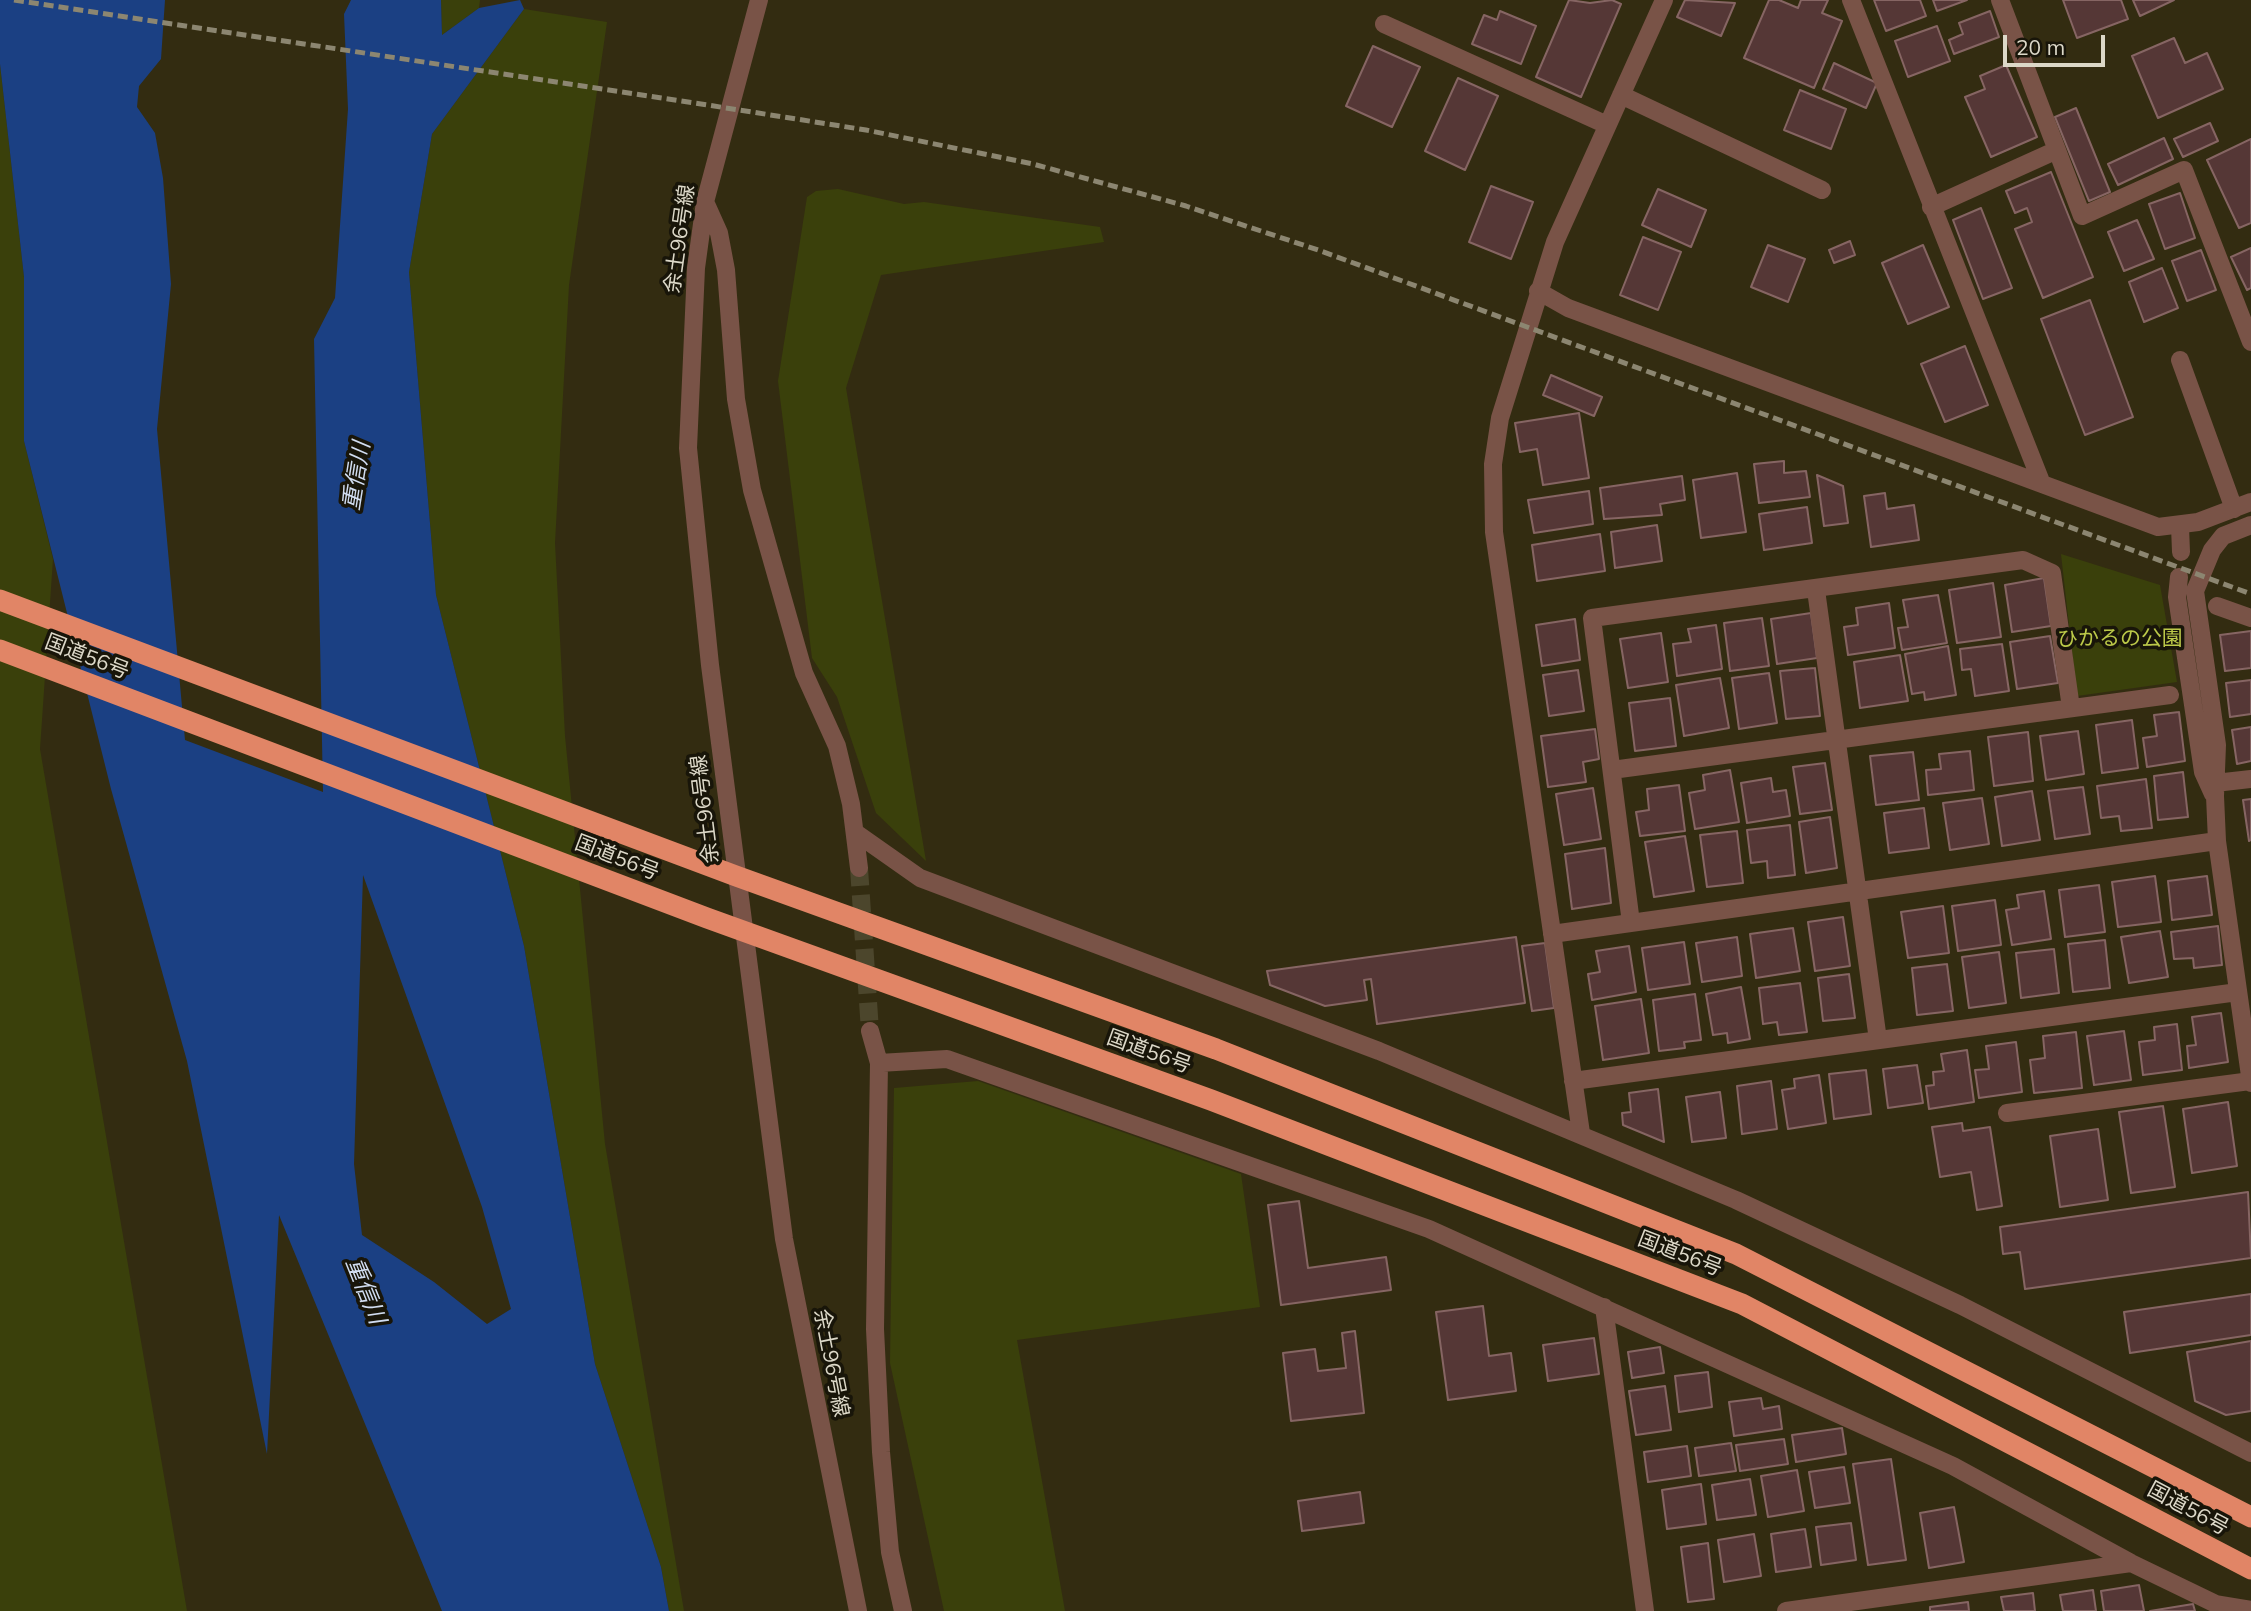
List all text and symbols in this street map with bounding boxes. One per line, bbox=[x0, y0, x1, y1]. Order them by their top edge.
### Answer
scale bar bbox=[2006, 21, 2108, 65]
text: 20 m bbox=[2016, 34, 2065, 60]
street label: 余土96号線 bbox=[660, 183, 700, 295]
water label: 重信川 bbox=[338, 440, 376, 512]
park label: ひかるの公園 bbox=[2057, 626, 2183, 652]
street label: 国道56号 bbox=[41, 629, 133, 685]
street label: 余土96号線 bbox=[686, 753, 724, 865]
street label: 国道56号 bbox=[571, 830, 663, 886]
street label: 国道56号 bbox=[1103, 1025, 1195, 1079]
street label: 国道56号 bbox=[1634, 1226, 1726, 1282]
water label: 重信川 bbox=[339, 1254, 391, 1328]
street label: 余土96号線 bbox=[808, 1307, 854, 1419]
street label: 国道56号 bbox=[2143, 1477, 2233, 1541]

